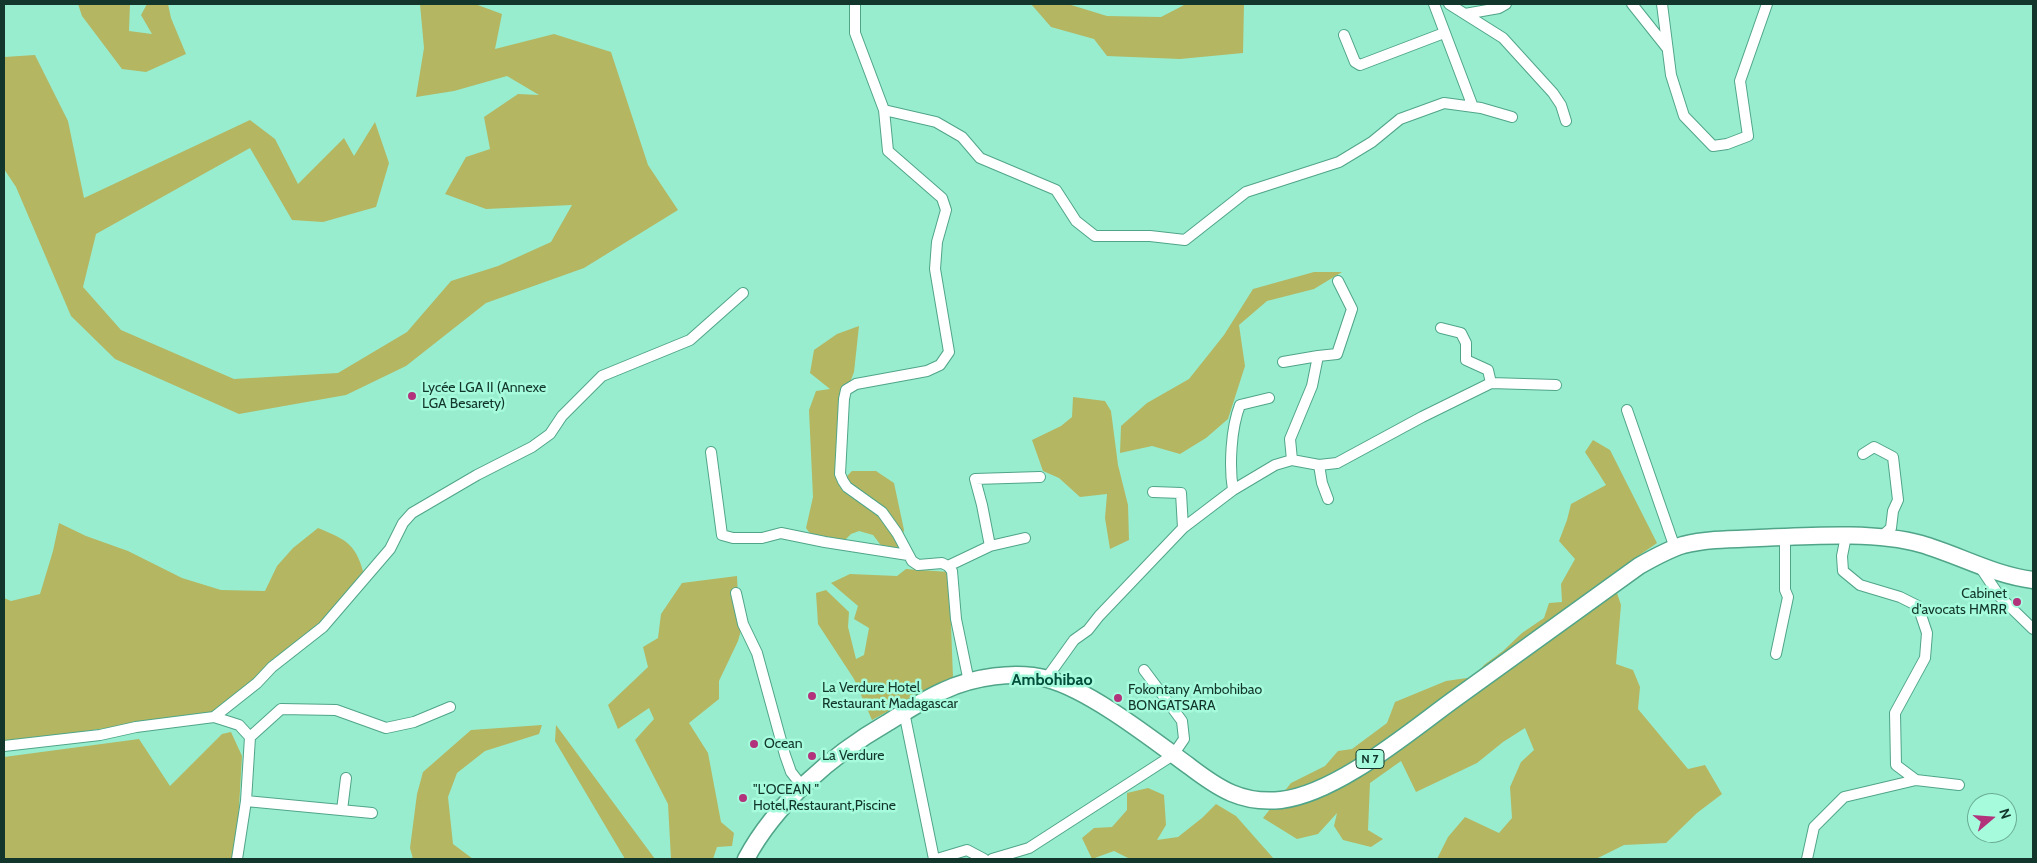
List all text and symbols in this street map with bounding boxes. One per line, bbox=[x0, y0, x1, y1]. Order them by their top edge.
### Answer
place label: Lycée LGA II (Annexe LGA Besarety) bbox=[422, 380, 546, 412]
marker: Lycée LGA II (Annexe LGA Besarety) bbox=[406, 390, 418, 402]
place label: Cabinet d'avocats HMRR bbox=[1911, 586, 2007, 618]
marker: Cabinet d'avocats HMRR bbox=[2011, 596, 2023, 608]
district label: Ambohibao bbox=[1011, 670, 1093, 690]
place label: La Verdure Hotel Restaurant Madagascar bbox=[822, 680, 958, 712]
place label: Fokontany Ambohibao BONGATSARA bbox=[1128, 682, 1262, 714]
marker: La Verdure Hotel Restaurant Madagascar bbox=[806, 690, 818, 702]
marker: Fokontany Ambohibao BONGATSARA bbox=[1112, 692, 1124, 704]
place label: Ocean bbox=[764, 736, 803, 752]
marker: Ocean bbox=[748, 738, 760, 750]
place label: La Verdure bbox=[822, 748, 885, 764]
marker: La Verdure bbox=[806, 750, 818, 762]
road number: N 7 bbox=[1356, 750, 1384, 769]
place label: "L'OCEAN " Hotel,Restaurant,Piscine bbox=[753, 782, 896, 814]
marker: "L'OCEAN " Hotel,Restaurant,Piscine bbox=[737, 792, 749, 804]
north arrow bbox=[1967, 793, 2017, 843]
text: N bbox=[1995, 806, 2015, 821]

